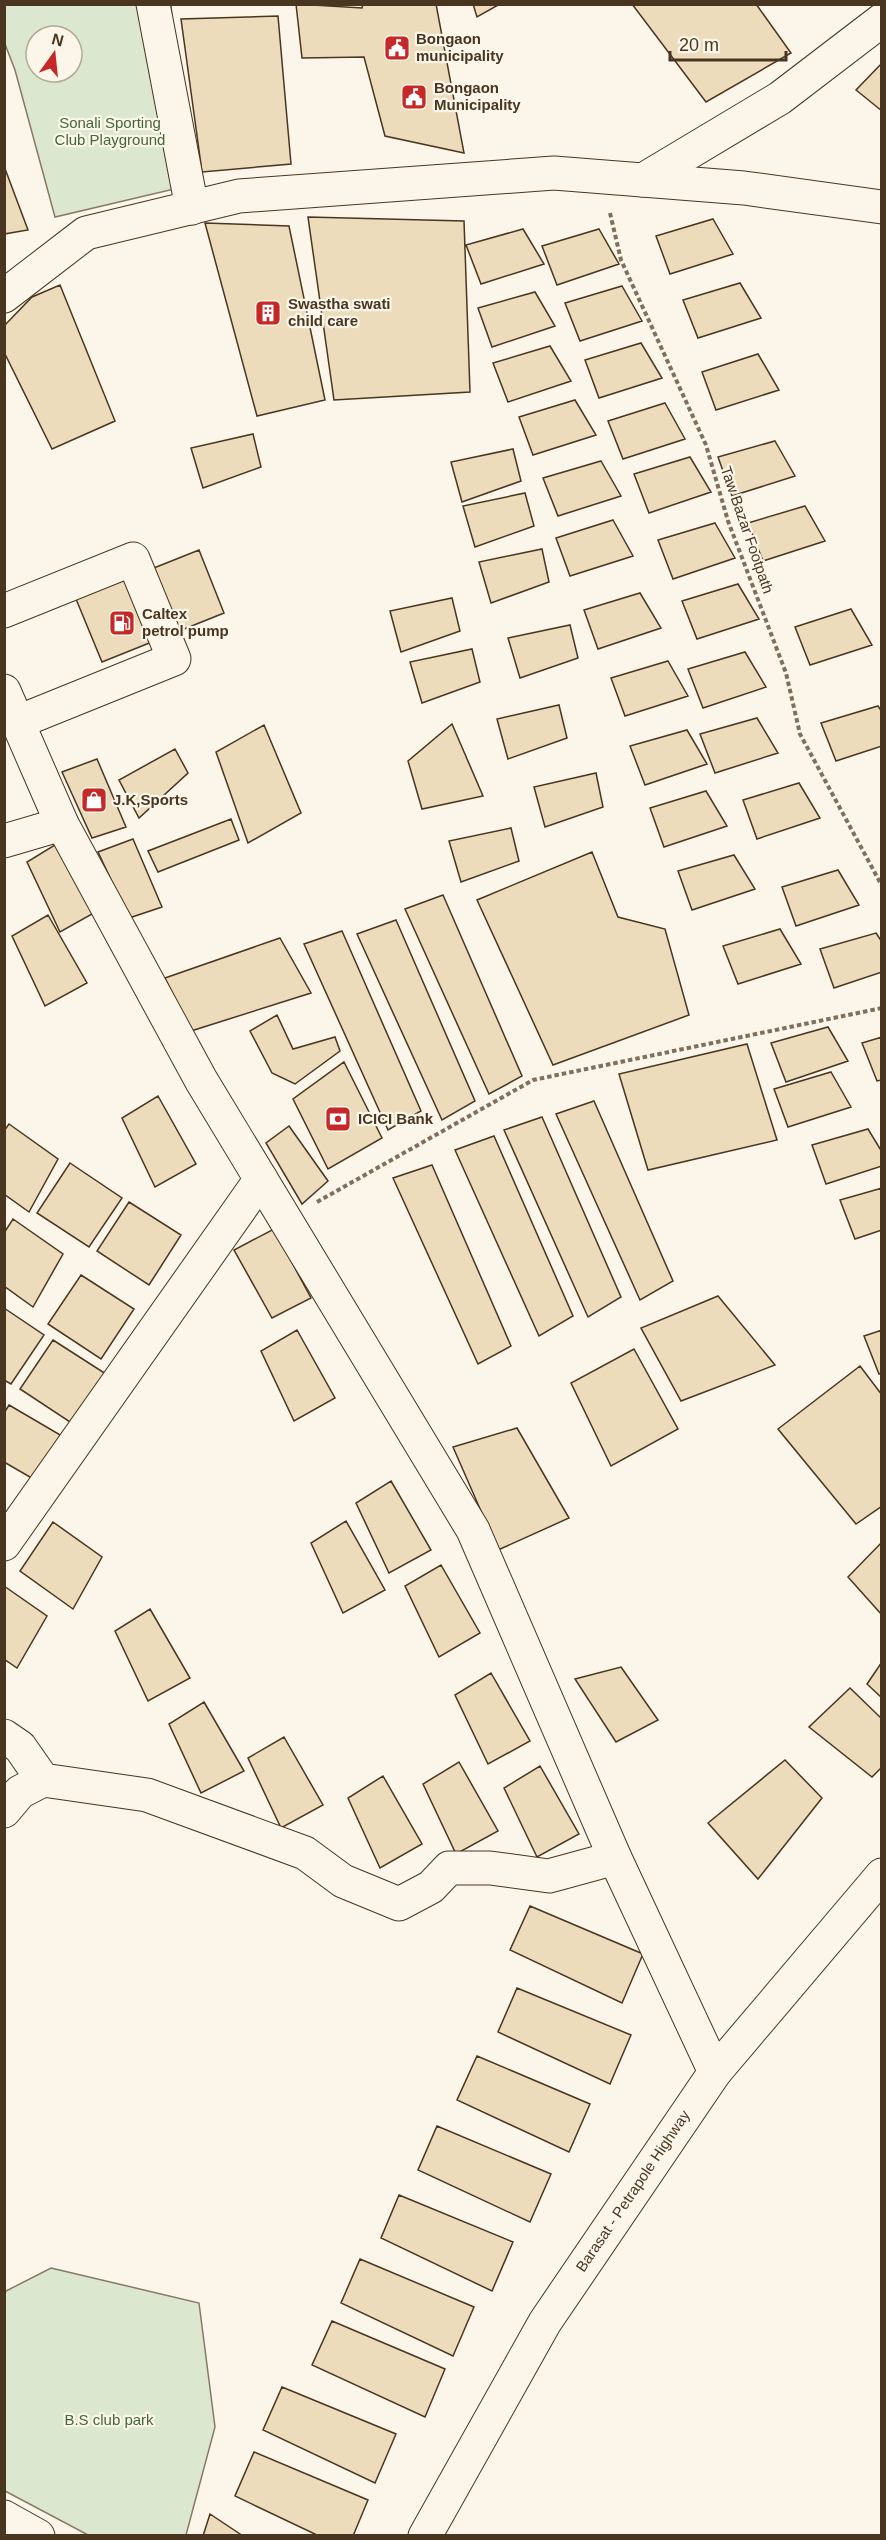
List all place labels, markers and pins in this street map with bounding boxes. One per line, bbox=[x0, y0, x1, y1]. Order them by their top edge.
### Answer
place label: Bongaon municipality bbox=[416, 30, 504, 64]
public building icon: Bongaon municipality bbox=[382, 33, 412, 63]
place label: Bongaon Municipality bbox=[434, 79, 521, 113]
public building icon: Bongaon Municipality bbox=[399, 82, 429, 112]
place label: Swastha swati child care bbox=[288, 295, 391, 329]
building icon: Swastha swati child care bbox=[253, 298, 283, 328]
place label: Caltex petrol pump bbox=[142, 605, 229, 639]
fuel station icon: Caltex petrol pump bbox=[107, 608, 137, 638]
shop icon: J.K,Sports bbox=[79, 785, 109, 815]
place label: J.K,Sports bbox=[113, 791, 188, 808]
bank icon: ICICI Bank bbox=[323, 1104, 353, 1134]
place label: ICICI Bank bbox=[358, 1110, 434, 1127]

